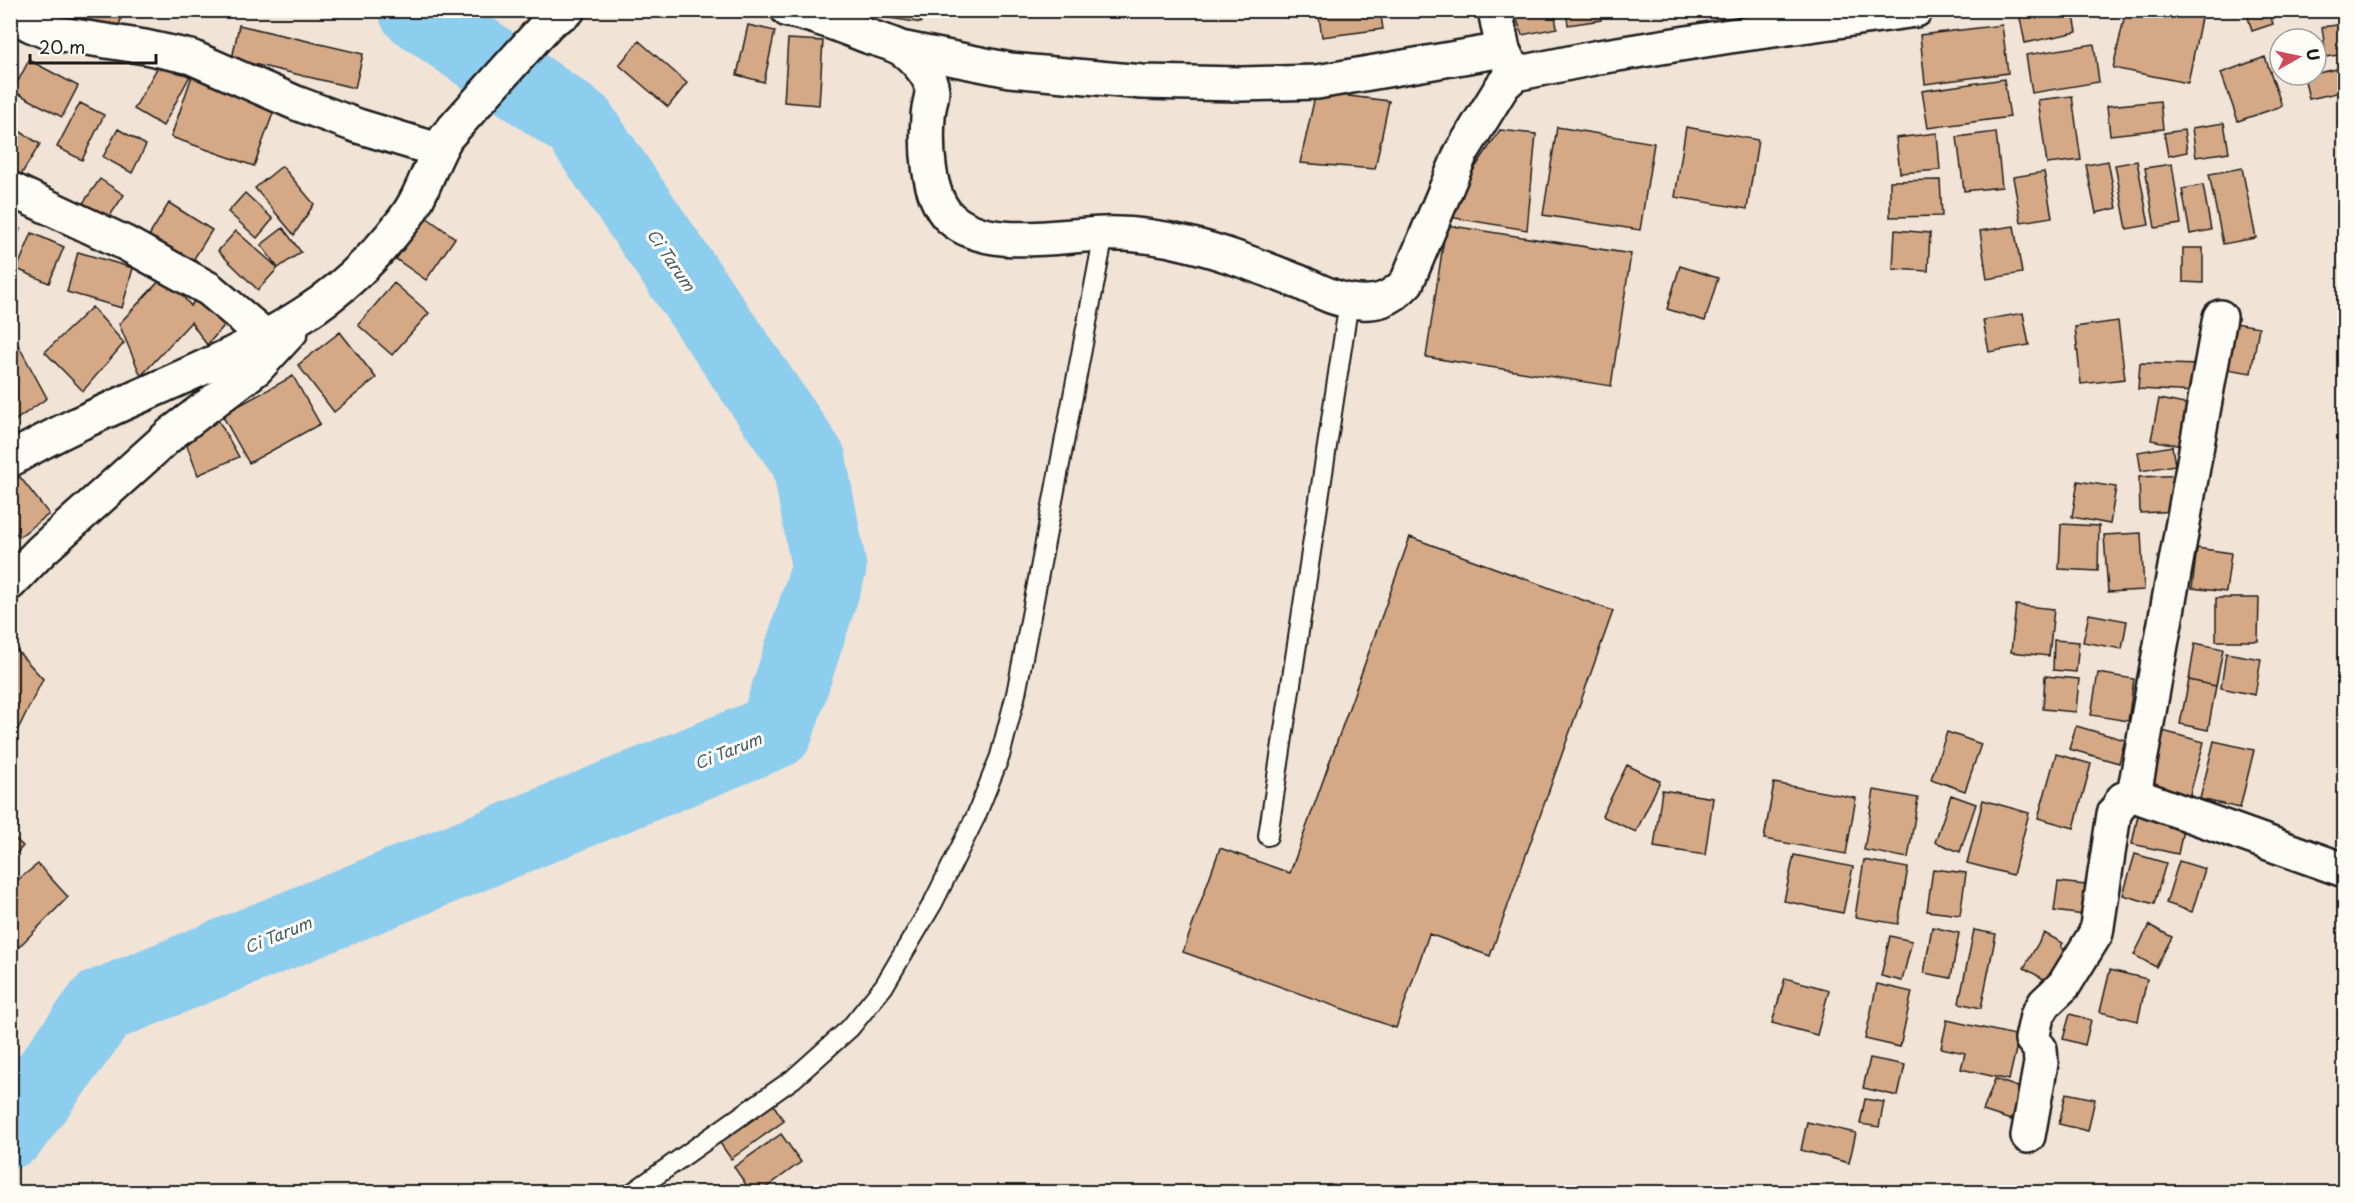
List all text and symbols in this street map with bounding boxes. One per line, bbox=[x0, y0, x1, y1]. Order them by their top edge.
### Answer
scale bar bbox=[30, 27, 156, 65]
north arrow bbox=[2268, 27, 2328, 87]
text: 20 m bbox=[39, 33, 85, 60]
text: U bbox=[2301, 47, 2327, 62]
water label: Ci Tarum bbox=[642, 223, 702, 296]
water label: Ci Tarum bbox=[690, 726, 765, 774]
water label: Ci Tarum bbox=[240, 910, 315, 958]

